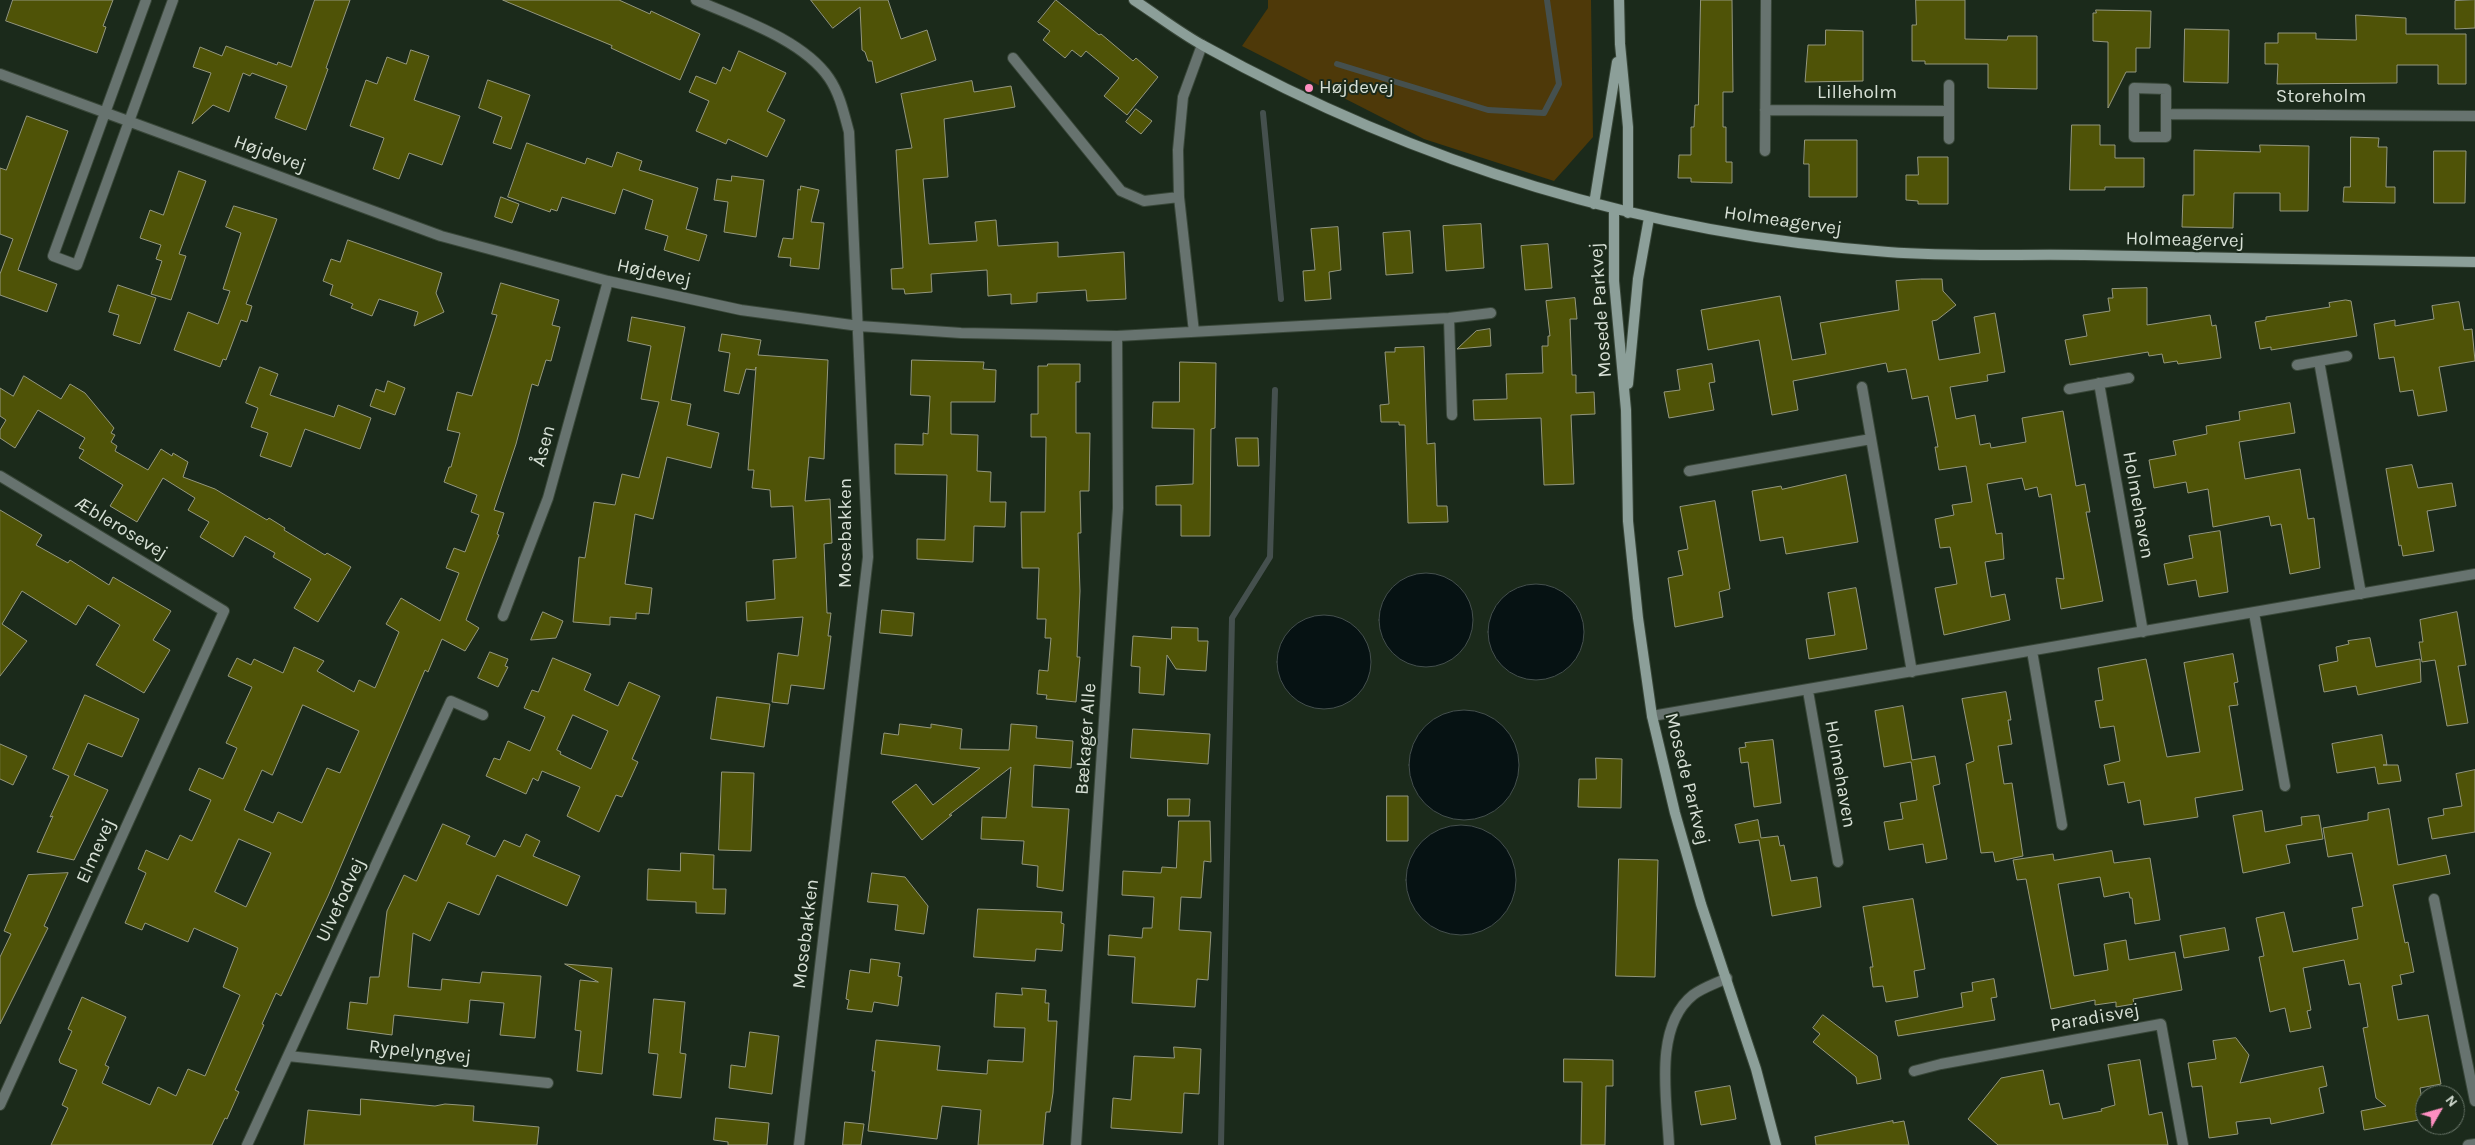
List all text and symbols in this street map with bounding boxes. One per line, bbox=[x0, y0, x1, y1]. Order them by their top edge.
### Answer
place label: Højdevej bbox=[1319, 77, 1394, 99]
marker: Højdevej bbox=[1303, 82, 1315, 94]
street label: Lilleholm bbox=[1817, 82, 1897, 104]
street label: Storeholm bbox=[2276, 86, 2366, 108]
street label: Højdevej bbox=[231, 130, 309, 178]
street label: Holmeagervej bbox=[1722, 201, 1844, 241]
street label: Holmeagervej bbox=[2125, 228, 2245, 252]
street label: Mosede Parkvej bbox=[1585, 242, 1617, 378]
street label: Højdevej bbox=[615, 254, 693, 292]
street label: Åsen bbox=[528, 423, 560, 469]
street label: Holmehaven bbox=[2117, 450, 2159, 560]
street label: Mosebakken bbox=[835, 478, 857, 588]
street label: Æblerosevej bbox=[70, 491, 172, 565]
street label: Bækager Alle bbox=[1071, 682, 1101, 796]
street label: Mosede Parkvej bbox=[1660, 710, 1714, 848]
street label: Holmehaven bbox=[1819, 719, 1861, 829]
street label: Elmevej bbox=[72, 815, 120, 887]
street label: Ulvefodvej bbox=[312, 854, 370, 946]
street label: Mosebakken bbox=[788, 878, 824, 990]
street label: Paradisvej bbox=[2048, 999, 2142, 1037]
street label: Rypelyngvej bbox=[368, 1035, 472, 1069]
north arrow bbox=[2415, 1085, 2465, 1135]
text: N bbox=[2442, 1092, 2461, 1110]

